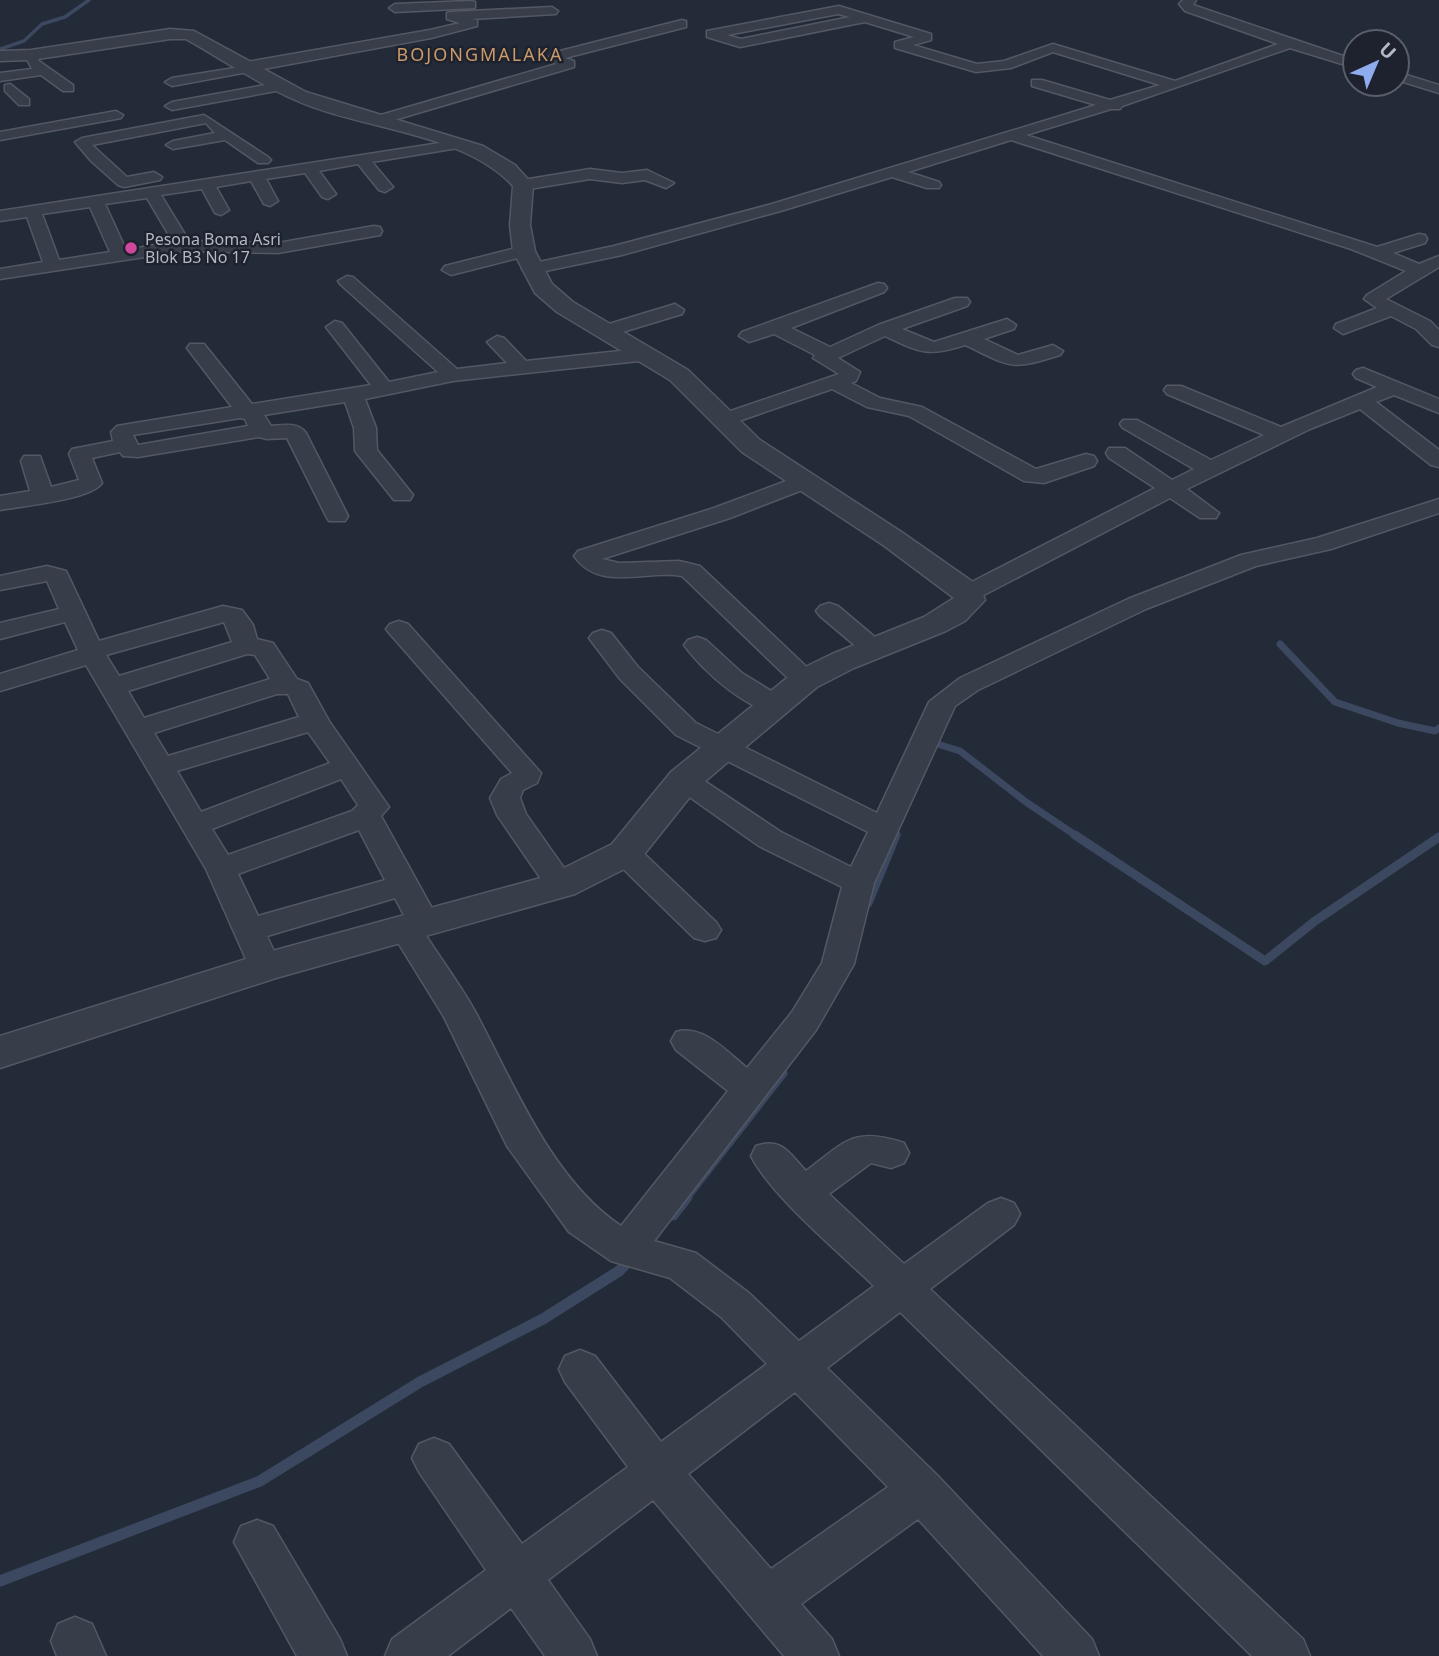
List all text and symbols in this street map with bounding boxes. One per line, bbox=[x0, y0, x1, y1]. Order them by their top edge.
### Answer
north arrow bbox=[1341, 28, 1411, 98]
text: U bbox=[1374, 36, 1402, 65]
district label: BOJONGMALAKA bbox=[397, 42, 563, 66]
place label: Pesona Boma Asri Blok B3 No 17 bbox=[145, 228, 281, 268]
marker: Pesona Boma Asri Blok B3 No 17 bbox=[123, 240, 139, 256]

